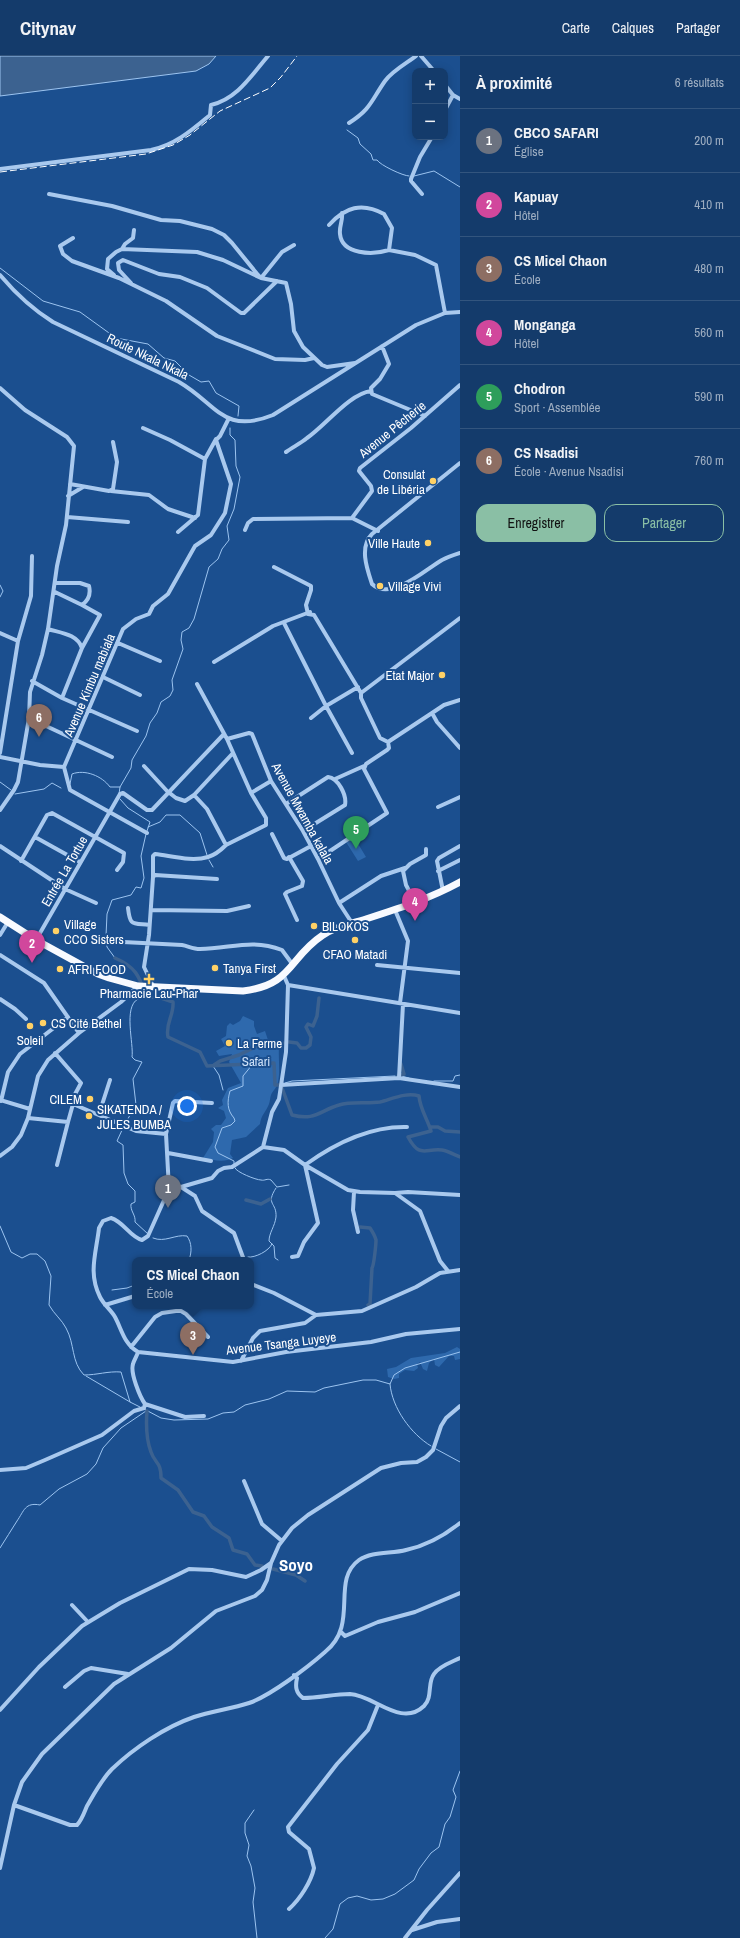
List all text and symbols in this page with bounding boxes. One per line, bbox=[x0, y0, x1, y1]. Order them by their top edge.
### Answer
text: Citynav bbox=[20, 15, 76, 41]
text: Carte bbox=[562, 19, 590, 37]
text: Calques bbox=[612, 19, 654, 37]
text: Partager bbox=[676, 19, 720, 37]
map controls bbox=[412, 68, 448, 140]
button: + bbox=[412, 68, 448, 104]
text: À proximité bbox=[476, 71, 552, 94]
text: 6 résultats bbox=[675, 74, 724, 91]
button: − bbox=[412, 104, 448, 140]
text: CBCO SAFARI bbox=[514, 122, 599, 143]
text: 1 bbox=[486, 132, 492, 149]
text: 200 m bbox=[694, 132, 724, 149]
text: Église bbox=[514, 143, 544, 160]
text: Kapuay bbox=[514, 186, 558, 207]
text: 2 bbox=[486, 196, 492, 213]
text: 410 m bbox=[694, 196, 724, 213]
text: Hôtel bbox=[514, 207, 539, 224]
text: CS Micel Chaon bbox=[514, 250, 607, 271]
text: 3 bbox=[486, 260, 492, 277]
text: 480 m bbox=[694, 260, 724, 277]
text: École bbox=[514, 271, 541, 288]
text: Monganga bbox=[514, 314, 576, 335]
text: 4 bbox=[486, 324, 492, 341]
text: 560 m bbox=[694, 324, 724, 341]
street label: Route Nkala Nkala bbox=[104, 329, 192, 384]
text: Hôtel bbox=[514, 335, 539, 352]
text: Chodron bbox=[514, 378, 565, 399]
text: 5 bbox=[486, 388, 492, 405]
text: 590 m bbox=[694, 388, 724, 405]
street label: Avenue Pêcherie bbox=[354, 397, 429, 462]
text: Sport · Assemblée bbox=[514, 399, 601, 416]
text: CS Nsadisi bbox=[514, 442, 578, 463]
text: 6 bbox=[486, 452, 492, 469]
text: 760 m bbox=[694, 452, 724, 469]
text: École · Avenue Nsadisi bbox=[514, 463, 624, 480]
place label: Consulat de Libéria bbox=[377, 466, 425, 498]
marker: Consulat de Libéria bbox=[428, 476, 438, 486]
button: Enregistrer bbox=[476, 504, 596, 542]
button: Partager bbox=[604, 504, 724, 542]
place label: Ville Haute bbox=[368, 535, 420, 552]
marker: Ville Haute bbox=[423, 538, 433, 548]
place label: Village Vivi bbox=[388, 578, 442, 595]
marker: Village Vivi bbox=[375, 581, 385, 591]
street label: Avenue Kimbu mabiala bbox=[60, 631, 119, 740]
place label: Etat Major bbox=[385, 667, 434, 684]
marker: Etat Major bbox=[437, 670, 447, 680]
pin: 6 bbox=[26, 704, 52, 737]
street label: Avenue Mwamba kalala bbox=[267, 759, 337, 867]
pin: 5 bbox=[343, 816, 369, 849]
street label: Entrée La Tortue bbox=[37, 833, 91, 910]
pin: 4 bbox=[402, 888, 428, 921]
place label: Village CCO Sisters bbox=[64, 916, 124, 948]
place label: BILOKOS bbox=[322, 918, 369, 935]
marker: BILOKOS bbox=[309, 921, 319, 931]
marker: Village CCO Sisters bbox=[51, 926, 61, 936]
pin: 2 bbox=[19, 930, 45, 963]
marker: CFAO Matadi bbox=[350, 935, 360, 945]
place label: CFAO Matadi bbox=[323, 946, 387, 963]
place label: Tanya First bbox=[223, 960, 276, 977]
place label: AFRI FOOD bbox=[67, 961, 126, 978]
marker: Tanya First bbox=[210, 963, 220, 973]
marker: AFRI FOOD bbox=[55, 964, 65, 974]
marker: Pharmacie Lau-Phar bbox=[144, 974, 154, 984]
place label: Pharmacie Lau-Phar bbox=[100, 985, 199, 1002]
place label: CS Cité Bethel bbox=[51, 1015, 122, 1032]
marker: CS Cité Bethel bbox=[38, 1018, 48, 1028]
marker: Soleil bbox=[25, 1021, 35, 1031]
place label: Soleil bbox=[17, 1032, 43, 1049]
place label: La Ferme bbox=[237, 1035, 282, 1052]
marker: La Ferme bbox=[224, 1038, 234, 1048]
park label: Safari bbox=[242, 1053, 270, 1070]
place label: CILEM bbox=[49, 1091, 82, 1108]
marker: CILEM bbox=[85, 1094, 95, 1104]
your location bbox=[177, 1096, 197, 1116]
place label: SIKATENDA / JULES BUMBA bbox=[97, 1101, 172, 1133]
marker: SIKATENDA / JULES BUMBA bbox=[84, 1111, 94, 1121]
pin: 1 bbox=[155, 1175, 181, 1208]
popup bbox=[132, 1257, 254, 1309]
text: CS Micel Chaon bbox=[147, 1264, 239, 1285]
text: École bbox=[147, 1285, 173, 1302]
pin: 3 bbox=[180, 1322, 206, 1355]
street label: Avenue Tsanga Luyeye bbox=[224, 1328, 337, 1359]
district label: Soyo bbox=[279, 1553, 313, 1576]

